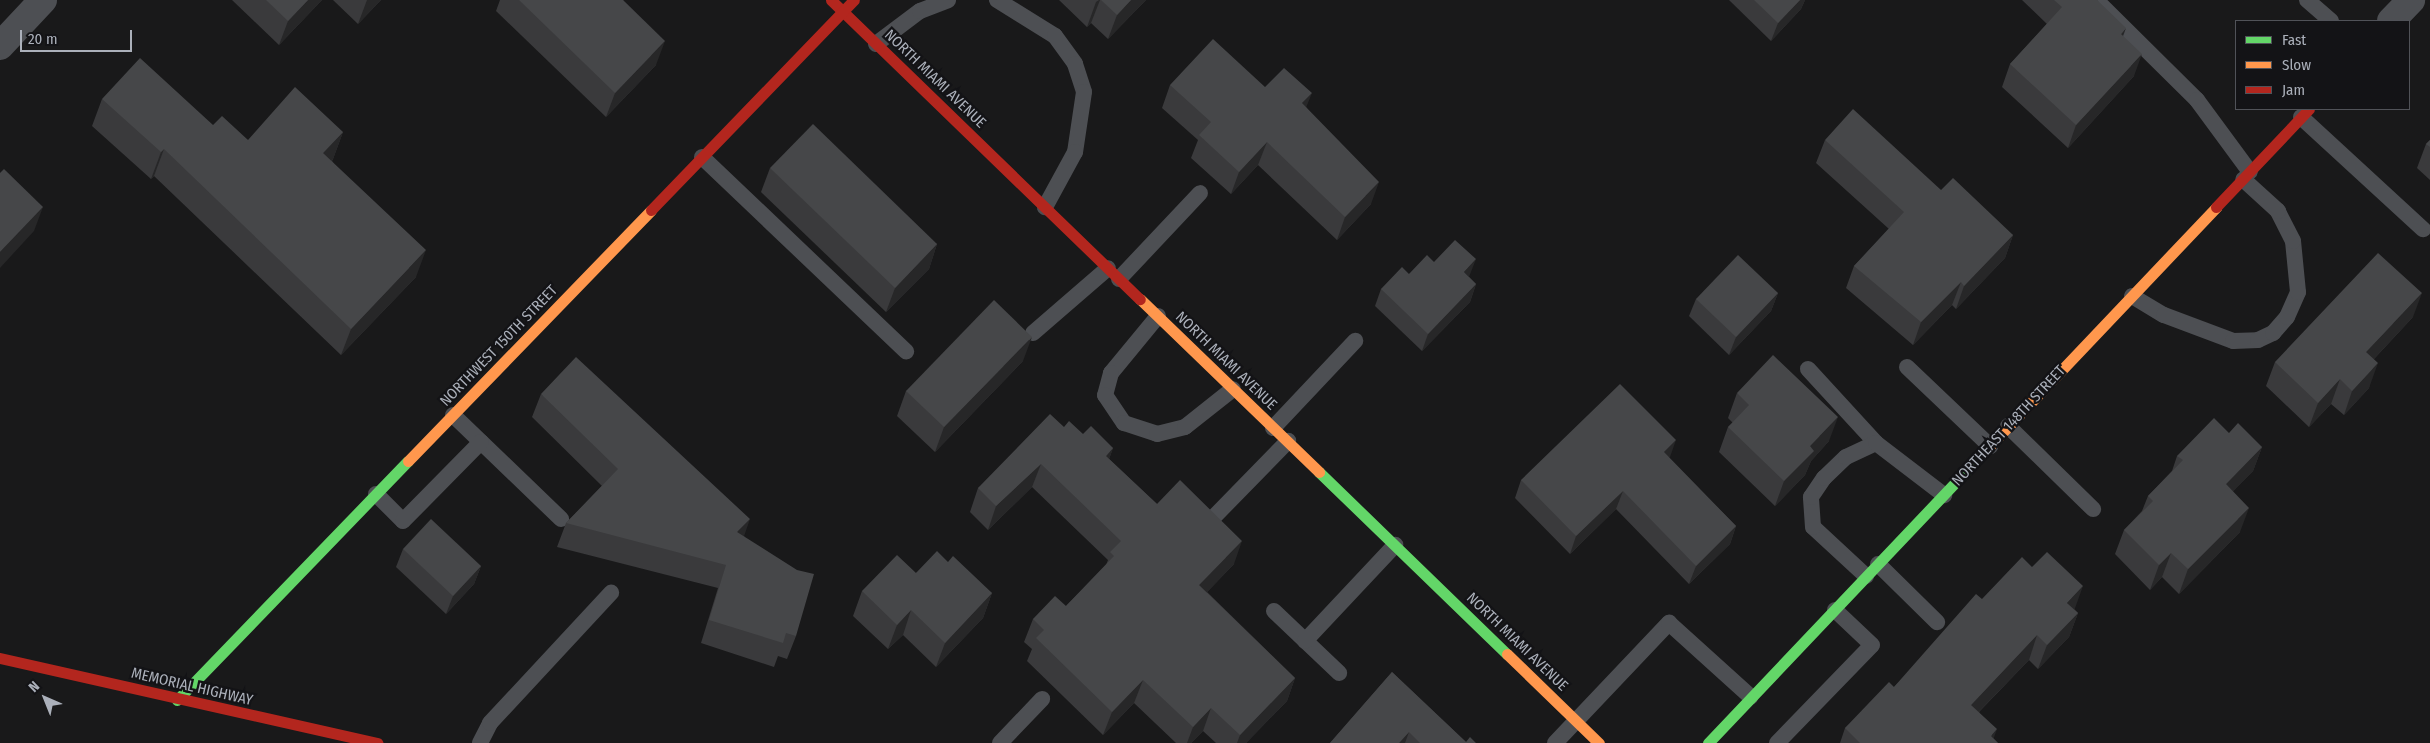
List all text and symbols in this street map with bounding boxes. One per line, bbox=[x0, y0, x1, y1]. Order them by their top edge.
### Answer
scale bar bbox=[22, 20, 135, 52]
legend bbox=[2235, 20, 2410, 110]
street label: NORTH MIAMI AVENUE bbox=[881, 26, 989, 132]
text: 20 m bbox=[28, 30, 58, 48]
text: Fast bbox=[2282, 31, 2306, 49]
text: Slow bbox=[2282, 56, 2311, 74]
text: Jam bbox=[2282, 81, 2305, 99]
street label: NORTHWEST 150TH STREET bbox=[437, 282, 561, 410]
street label: NORTH MIAMI AVENUE bbox=[1172, 308, 1280, 414]
street label: NORTHEAST 148TH STREET bbox=[1949, 362, 2069, 490]
street label: NORTH MIAMI AVENUE bbox=[1463, 589, 1571, 695]
street label: MEMORIAL HIGHWAY bbox=[129, 664, 255, 710]
north arrow bbox=[20, 673, 70, 723]
text: N bbox=[25, 678, 43, 696]

